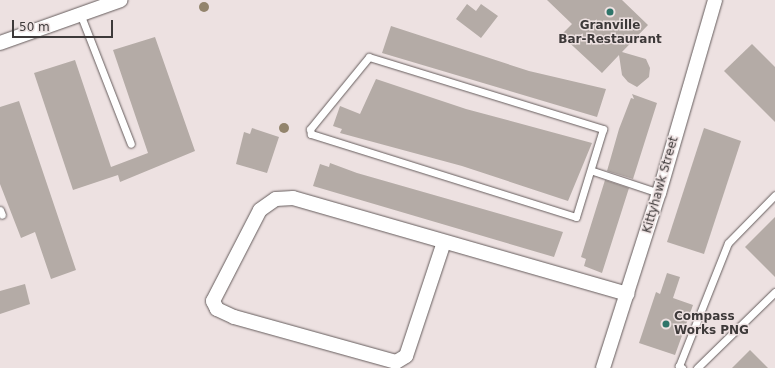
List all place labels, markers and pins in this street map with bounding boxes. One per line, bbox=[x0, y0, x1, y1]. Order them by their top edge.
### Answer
marker: Granville Bar-Restaurant bbox=[605, 7, 615, 17]
place label: Granville Bar-Restaurant bbox=[558, 19, 662, 47]
place label: Compass Works PNG bbox=[674, 310, 749, 338]
marker: Compass Works PNG bbox=[661, 319, 671, 329]

